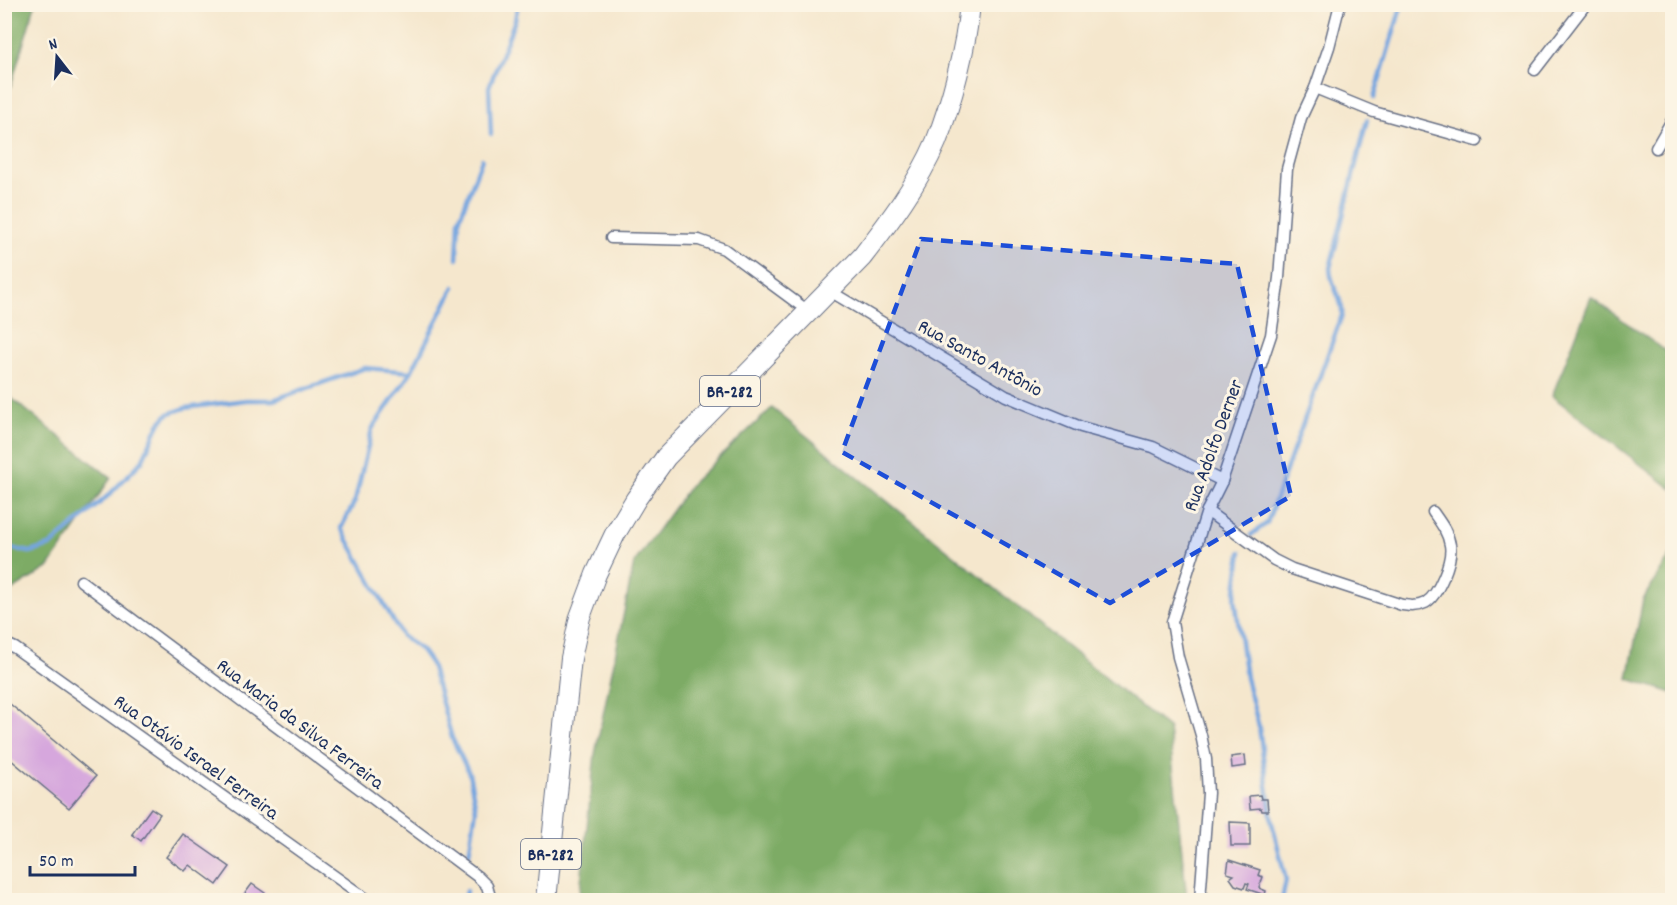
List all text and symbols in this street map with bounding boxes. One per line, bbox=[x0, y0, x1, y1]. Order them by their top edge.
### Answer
north arrow bbox=[27, 27, 87, 87]
text: N bbox=[46, 33, 61, 57]
street label: Rua Santo Antônio bbox=[912, 314, 1047, 406]
street label: Rua Adolfo Derner bbox=[1178, 375, 1252, 516]
road number: BR-282 bbox=[700, 376, 760, 406]
street label: Rua Maria da Silva Ferreira bbox=[210, 653, 389, 798]
street label: Rua Otávio Israel Ferreira bbox=[107, 689, 284, 828]
scale bar bbox=[30, 839, 135, 877]
road number: BR-282 bbox=[521, 839, 581, 869]
text: 50 m bbox=[39, 850, 74, 875]

